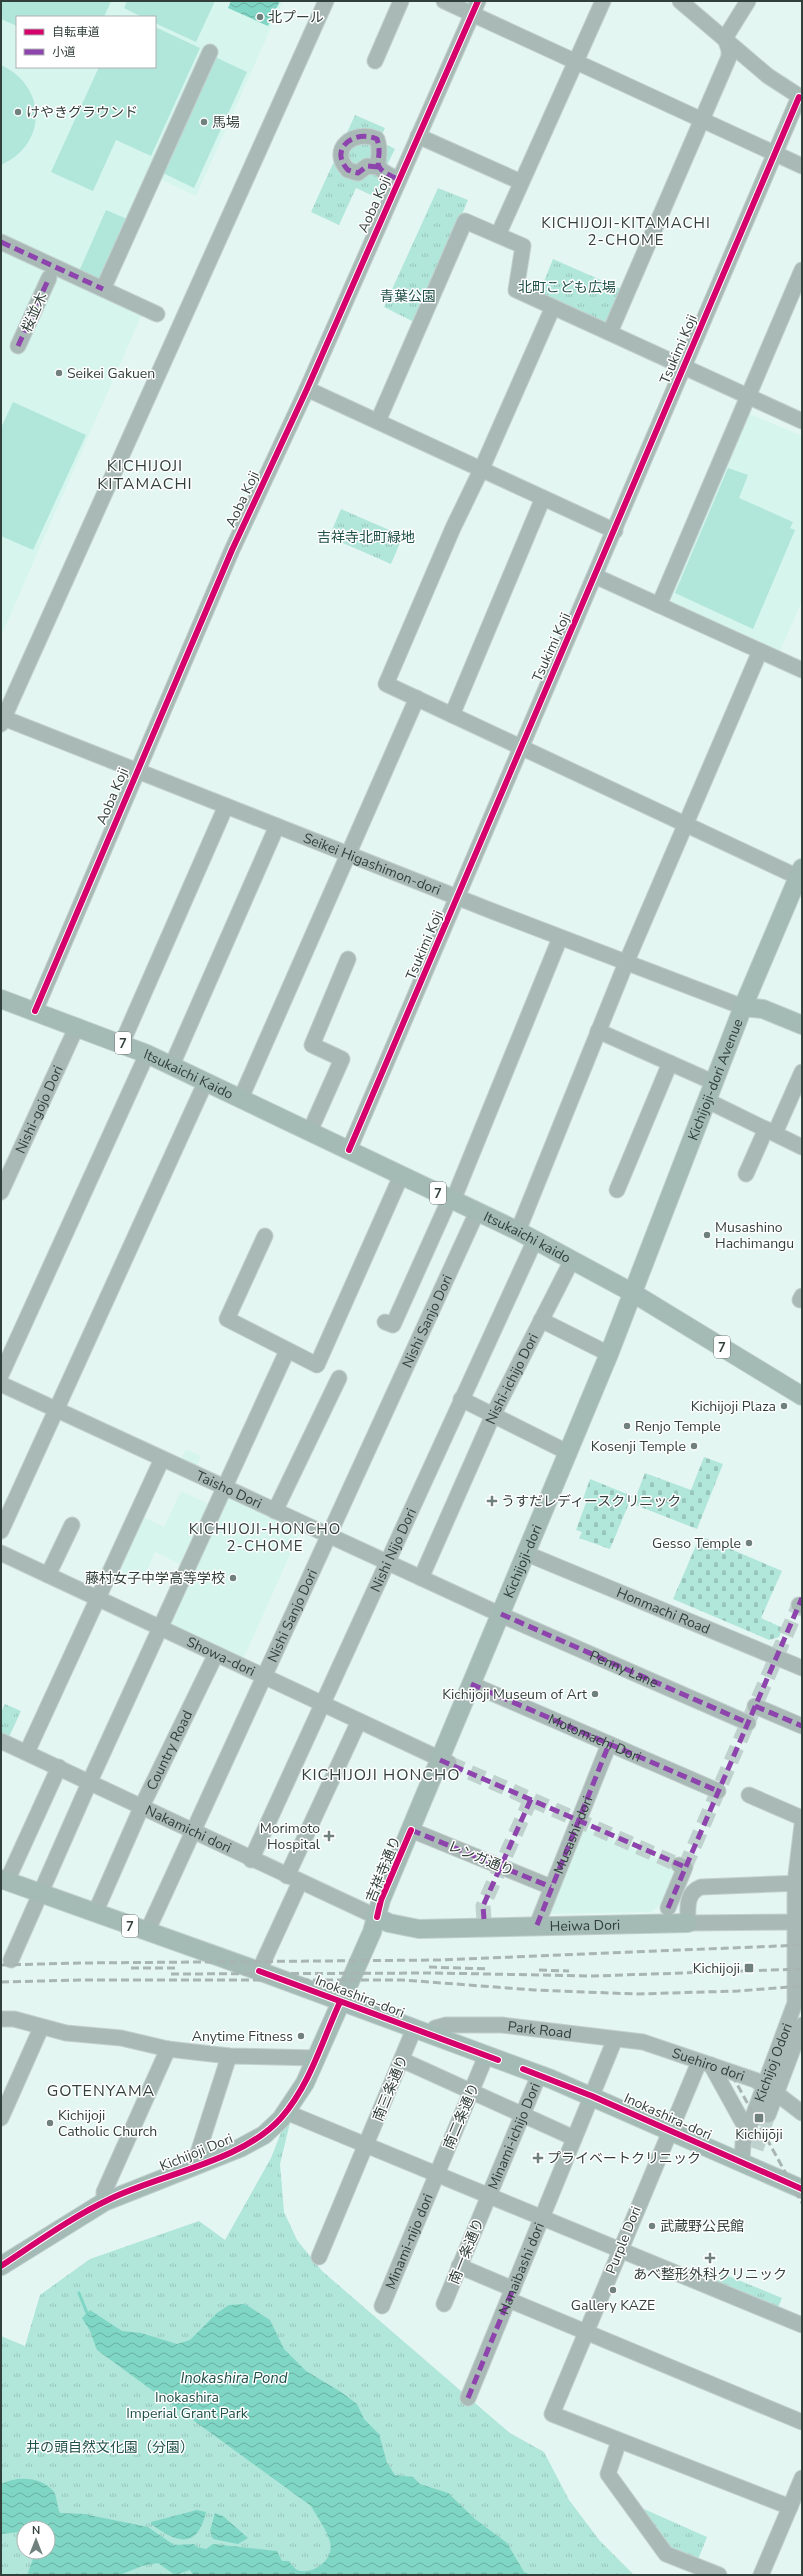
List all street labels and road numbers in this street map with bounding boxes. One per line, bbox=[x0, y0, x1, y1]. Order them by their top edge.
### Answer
street label: Aoba Koji bbox=[354, 173, 395, 235]
street label: 桜並木 bbox=[17, 289, 52, 335]
street label: Tsukimi Koji bbox=[655, 311, 702, 387]
street label: Aoba Koji bbox=[221, 468, 264, 530]
street label: Tsukimi Koji bbox=[528, 610, 575, 685]
street label: Aoba Koji bbox=[92, 765, 133, 828]
street label: Seikei Higashimon-dori bbox=[300, 828, 443, 900]
street label: Tsukimi Koji bbox=[401, 907, 448, 983]
street label: Kichijoji-dori Avenue bbox=[683, 1016, 748, 1143]
road number: 7 bbox=[115, 1032, 131, 1054]
street label: Itsukaichi Kaido bbox=[141, 1045, 237, 1104]
street label: Nishi-gojo Dori bbox=[11, 1062, 68, 1157]
road number: 7 bbox=[430, 1182, 446, 1204]
street label: Itsukaichi kaido bbox=[480, 1207, 574, 1268]
street label: Nishi Sanjo Dori bbox=[398, 1272, 457, 1371]
street label: Nishi-ichijo Dori bbox=[481, 1330, 543, 1427]
road number: 7 bbox=[714, 1336, 730, 1358]
street label: Taisho Dori bbox=[193, 1466, 265, 1513]
street label: Nishi Nijo Dori bbox=[366, 1505, 421, 1595]
street label: Kichijoji-dori bbox=[499, 1522, 547, 1601]
street label: Nishi Sanjo Dori bbox=[263, 1566, 322, 1665]
street label: Honmachi Road bbox=[614, 1583, 713, 1639]
street label: Showa-dori bbox=[183, 1632, 258, 1681]
street label: Penny Lane bbox=[586, 1646, 661, 1693]
street label: Country Road bbox=[142, 1707, 197, 1793]
street label: Motomachi Dori bbox=[545, 1710, 644, 1767]
street label: Musashi-dori bbox=[549, 1793, 597, 1877]
street label: Nakamichi dori bbox=[142, 1801, 234, 1858]
street label: 吉祥寺通り bbox=[362, 1833, 405, 1905]
street label: レンガ通り bbox=[445, 1837, 517, 1880]
road number: 7 bbox=[122, 1915, 138, 1937]
street label: Heiwa Dori bbox=[550, 1916, 620, 1936]
street label: Inokashira-dori bbox=[312, 1971, 407, 2022]
street label: Park Road bbox=[507, 2017, 573, 2043]
street label: Kichijoj Odori bbox=[750, 2021, 797, 2105]
street label: Suehiro dori bbox=[669, 2043, 747, 2086]
street label: 南三条通り bbox=[369, 2052, 412, 2124]
street label: 南二条通り bbox=[439, 2080, 484, 2152]
street label: Minami-ichijo Dori bbox=[484, 2080, 545, 2192]
street label: Inokashira-dori bbox=[621, 2089, 715, 2144]
street label: Kichijoji Dori bbox=[157, 2129, 236, 2176]
street label: Minami-nijo dori bbox=[381, 2191, 438, 2292]
street label: Purple Dori bbox=[601, 2204, 646, 2277]
street label: 南一条通り bbox=[445, 2215, 488, 2287]
street label: Nanaibashi dori bbox=[494, 2220, 549, 2317]

